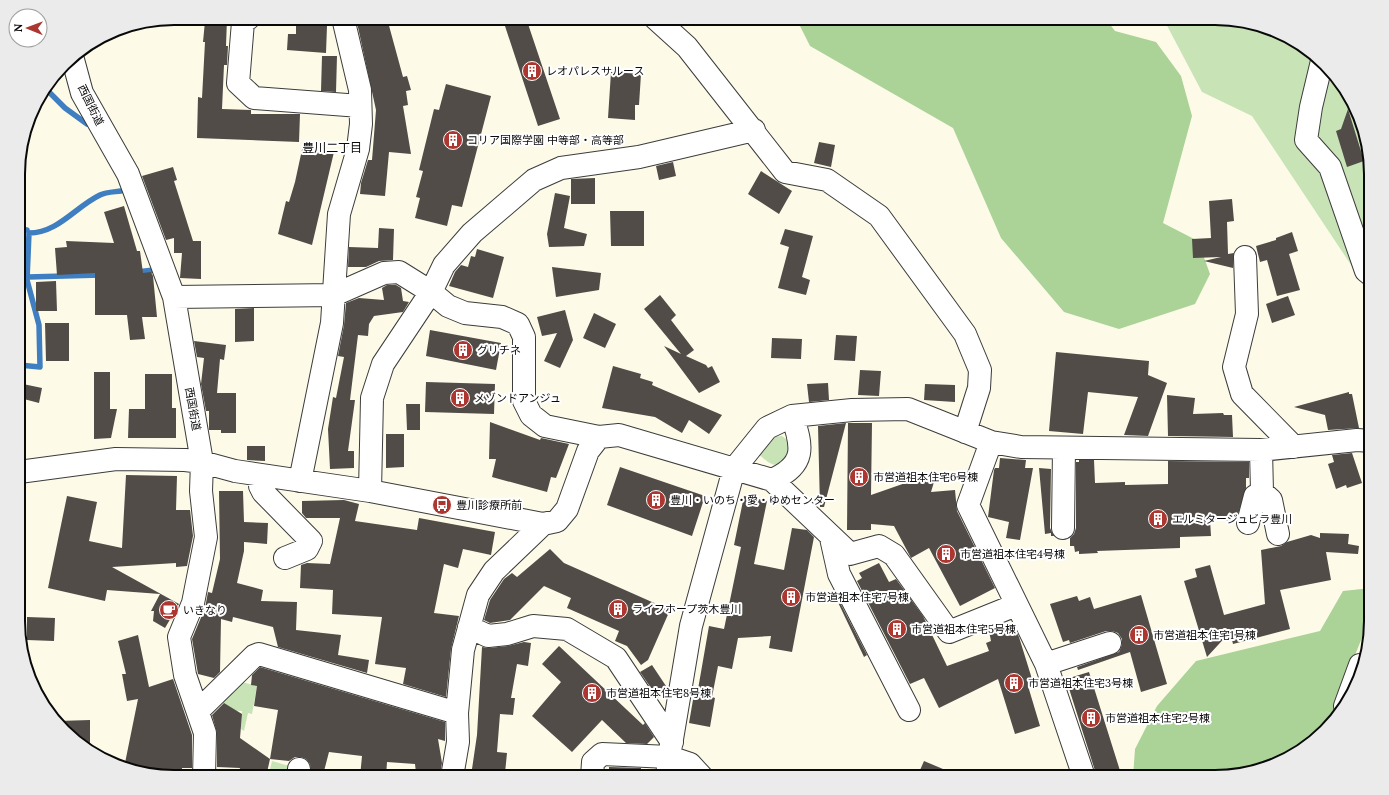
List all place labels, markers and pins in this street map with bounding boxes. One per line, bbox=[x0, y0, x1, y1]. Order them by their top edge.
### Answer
building icon: レオパレスサルース bbox=[521, 60, 543, 82]
place label: レオパレスサルース bbox=[546, 64, 644, 78]
building icon: コリア国際学園 中等部・高等部 bbox=[442, 129, 464, 151]
place label: コリア国際学園 中等部・高等部 bbox=[467, 133, 624, 147]
building icon: グリチネ bbox=[452, 339, 474, 361]
place label: グリチネ bbox=[477, 343, 521, 357]
building icon: メゾンドアンジュ bbox=[449, 387, 471, 409]
place label: メゾンドアンジュ bbox=[474, 391, 561, 405]
building icon: 市営道祖本住宅6号棟 bbox=[848, 466, 870, 488]
place label: 市営道祖本住宅6号棟 bbox=[873, 470, 978, 484]
building icon: 豊川・いのち・愛・ゆめセンター bbox=[645, 489, 667, 511]
place label: 豊川・いのち・愛・ゆめセンター bbox=[670, 493, 835, 507]
bus stop icon: 豊川診療所前 bbox=[431, 494, 453, 516]
place label: 豊川診療所前 bbox=[456, 498, 522, 512]
building icon: エルミタージュビラ豊川 bbox=[1147, 508, 1169, 530]
place label: エルミタージュビラ豊川 bbox=[1172, 512, 1292, 526]
building icon: 市営道祖本住宅4号棟 bbox=[935, 543, 957, 565]
place label: 市営道祖本住宅4号棟 bbox=[960, 547, 1065, 561]
building icon: 市営道祖本住宅7号棟 bbox=[780, 586, 802, 608]
place label: 市営道祖本住宅7号棟 bbox=[805, 590, 909, 604]
building icon: ライフホープ茨木豊川 bbox=[607, 598, 629, 620]
cafe icon: いきなり bbox=[158, 599, 180, 621]
place label: ライフホープ茨木豊川 bbox=[632, 602, 741, 616]
place label: いきなり bbox=[183, 603, 227, 617]
building icon: 市営道祖本住宅5号棟 bbox=[886, 618, 908, 640]
place label: 市営道祖本住宅5号棟 bbox=[911, 622, 1016, 636]
building icon: 市営道祖本住宅1号棟 bbox=[1128, 624, 1150, 646]
place label: 市営道祖本住宅1号棟 bbox=[1153, 628, 1256, 642]
building icon: 市営道祖本住宅3号棟 bbox=[1003, 672, 1025, 694]
place label: 市営道祖本住宅3号棟 bbox=[1028, 676, 1133, 690]
building icon: 市営道祖本住宅8号棟 bbox=[581, 682, 603, 704]
place label: 市営道祖本住宅8号棟 bbox=[606, 686, 711, 700]
building icon: 市営道祖本住宅2号棟 bbox=[1080, 707, 1102, 729]
place label: 市営道祖本住宅2号棟 bbox=[1105, 711, 1210, 725]

